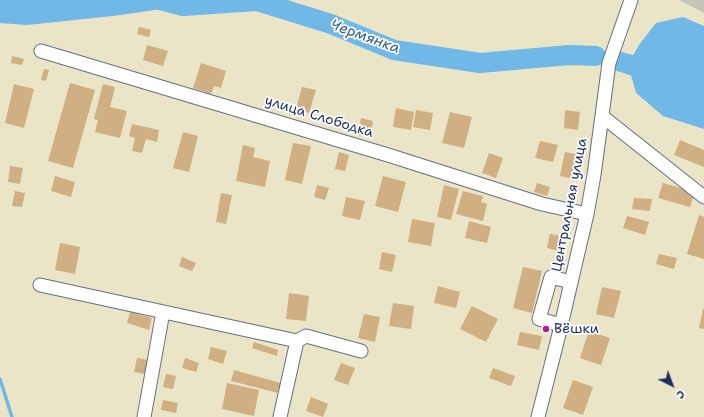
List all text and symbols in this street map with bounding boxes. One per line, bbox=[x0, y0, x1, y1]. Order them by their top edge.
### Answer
water label: Чермянка bbox=[328, 16, 402, 58]
street label: улица Слободка bbox=[263, 92, 375, 142]
street label: Центральная улица bbox=[549, 137, 591, 273]
place label: Вёшки bbox=[554, 321, 599, 337]
marker: Вёшки bbox=[541, 324, 551, 334]
north arrow bbox=[652, 365, 692, 405]
text: С bbox=[673, 386, 688, 402]

